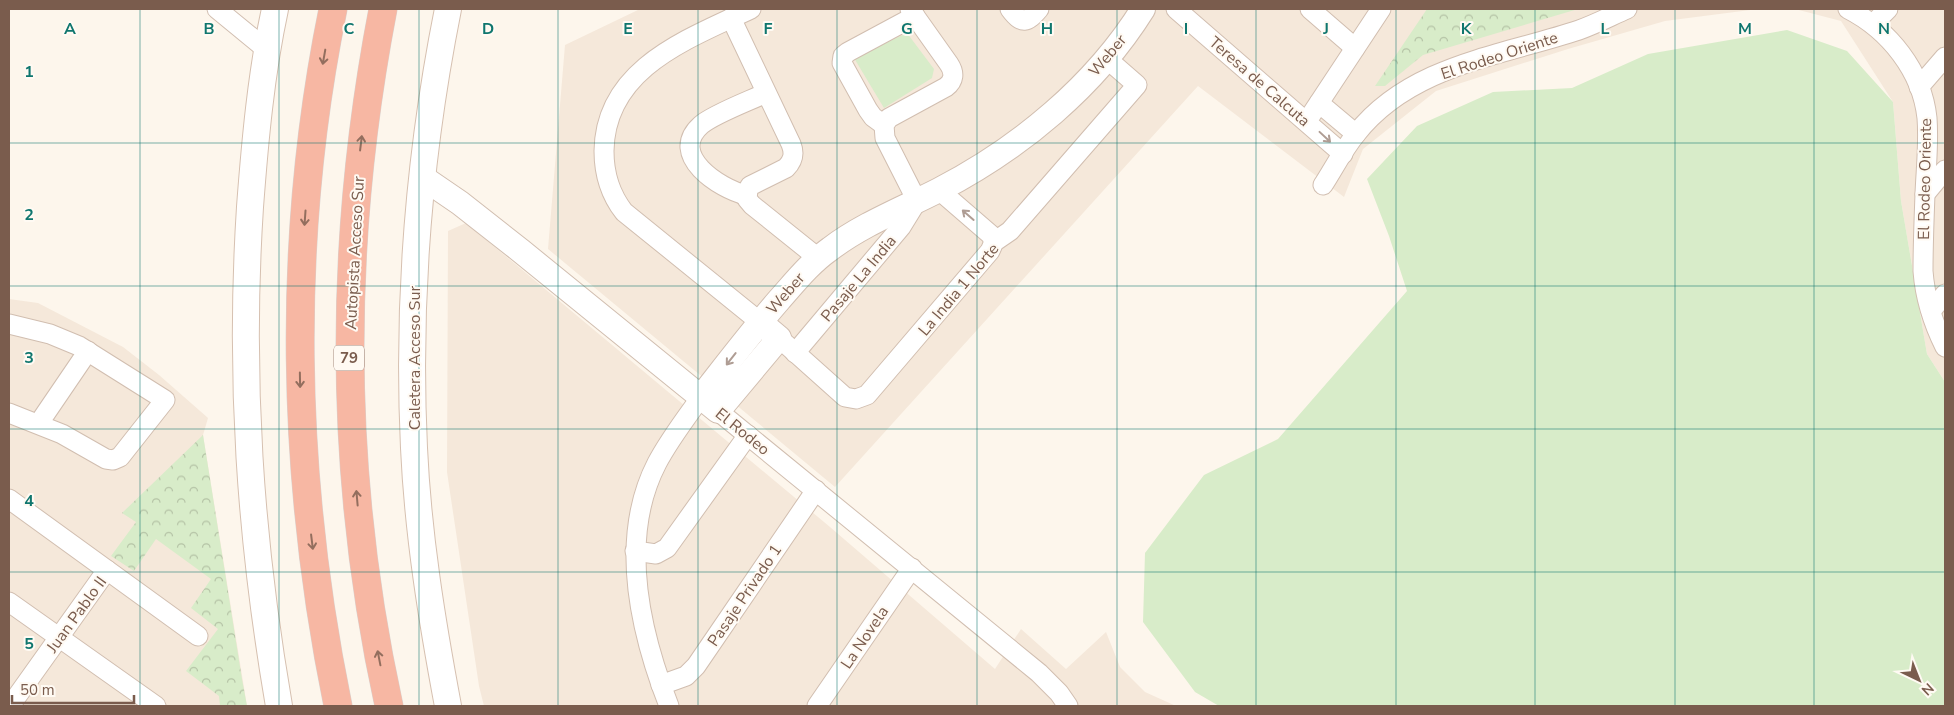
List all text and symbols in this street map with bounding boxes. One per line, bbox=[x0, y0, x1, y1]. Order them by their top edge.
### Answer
text: A bbox=[64, 18, 76, 40]
text: B bbox=[203, 18, 215, 40]
text: C bbox=[344, 18, 355, 40]
text: D bbox=[482, 18, 494, 40]
text: E bbox=[623, 18, 633, 40]
text: F bbox=[764, 18, 773, 40]
text: G bbox=[901, 18, 913, 40]
text: H bbox=[1041, 18, 1053, 40]
text: I bbox=[1184, 18, 1188, 40]
text: J bbox=[1322, 18, 1329, 40]
text: K bbox=[1461, 18, 1473, 40]
text: L bbox=[1601, 18, 1610, 40]
text: M bbox=[1738, 18, 1752, 40]
text: N bbox=[1878, 18, 1890, 40]
street label: El Rodeo Oriente bbox=[1438, 27, 1561, 85]
street label: Weber bbox=[1084, 30, 1132, 81]
street label: Teresa de Calcuta bbox=[1204, 32, 1315, 132]
one-way arrow bbox=[319, 48, 329, 64]
text: 1 bbox=[24, 61, 34, 83]
street label: El Rodeo Oriente bbox=[1913, 118, 1937, 240]
one-way arrow bbox=[1319, 131, 1332, 143]
one-way arrow bbox=[356, 136, 366, 152]
street label: Autopista Acceso Sur bbox=[340, 175, 370, 330]
text: 2 bbox=[24, 204, 34, 226]
one-way arrow bbox=[962, 209, 975, 220]
one-way arrow bbox=[300, 210, 309, 226]
street label: Pasaje La India bbox=[816, 231, 902, 327]
street label: La India 1 Norte bbox=[913, 239, 1004, 341]
street label: Weber bbox=[761, 268, 810, 319]
street label: Caletera Acceso Sur bbox=[404, 286, 426, 430]
road number: 79 bbox=[334, 346, 364, 370]
text: 3 bbox=[24, 347, 34, 369]
one-way arrow bbox=[725, 353, 736, 366]
one-way arrow bbox=[296, 372, 305, 388]
street label: El Rodeo bbox=[710, 403, 774, 461]
text: 4 bbox=[24, 490, 34, 512]
one-way arrow bbox=[352, 490, 362, 506]
one-way arrow bbox=[307, 534, 317, 550]
street label: Pasaje Privado 1 bbox=[703, 540, 787, 651]
street label: Juan Pablo II bbox=[41, 572, 112, 658]
street label: La Novela bbox=[836, 602, 894, 673]
text: 5 bbox=[24, 633, 34, 655]
one-way arrow bbox=[374, 651, 383, 667]
north arrow bbox=[1894, 655, 1944, 705]
scale bar bbox=[12, 672, 135, 704]
text: N bbox=[1917, 679, 1938, 700]
text: 50 m bbox=[20, 680, 55, 700]

